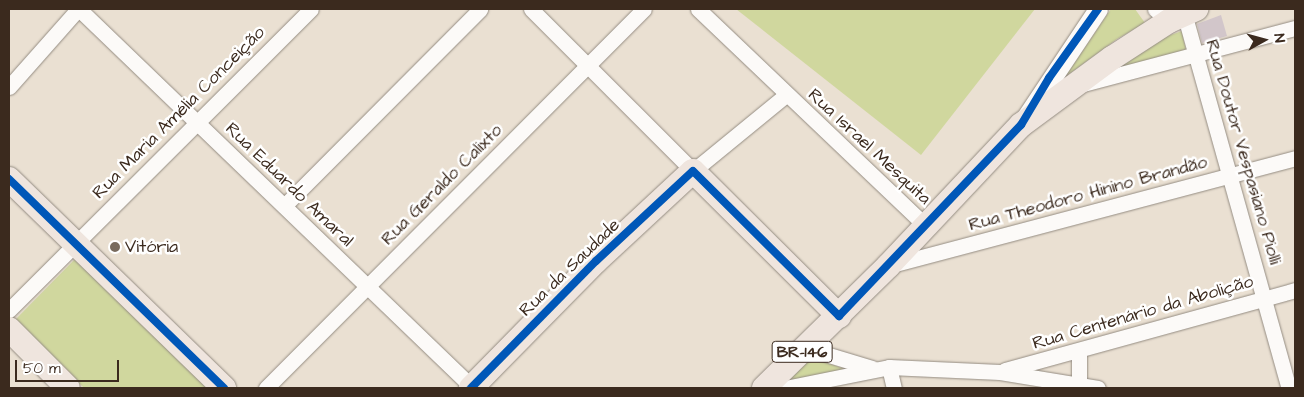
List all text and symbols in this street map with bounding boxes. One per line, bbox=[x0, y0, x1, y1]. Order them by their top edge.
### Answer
north arrow bbox=[1239, 15, 1289, 65]
street label: Rua Maria Amélia Conceição bbox=[88, 22, 270, 204]
text: N bbox=[1268, 33, 1289, 44]
street label: Rua Doutor Vespasiano Piolli bbox=[1201, 37, 1285, 267]
street label: Rua Israel Mesquita bbox=[803, 84, 935, 210]
street label: Rua Eduardo Amaral bbox=[220, 118, 358, 252]
street label: Rua Geraldo Calixto bbox=[377, 120, 507, 250]
street label: Rua Theodoro Hinino Brandão bbox=[966, 152, 1210, 236]
street label: Rua da Saudade bbox=[515, 215, 625, 321]
place label: Vitória bbox=[125, 236, 178, 258]
marker: Vitória bbox=[109, 241, 121, 253]
street label: Rua Centenário da Abolição bbox=[1030, 271, 1256, 355]
road number: BR-146 bbox=[771, 338, 833, 366]
scale bar bbox=[18, 350, 121, 382]
text: 50 m bbox=[23, 358, 61, 379]

